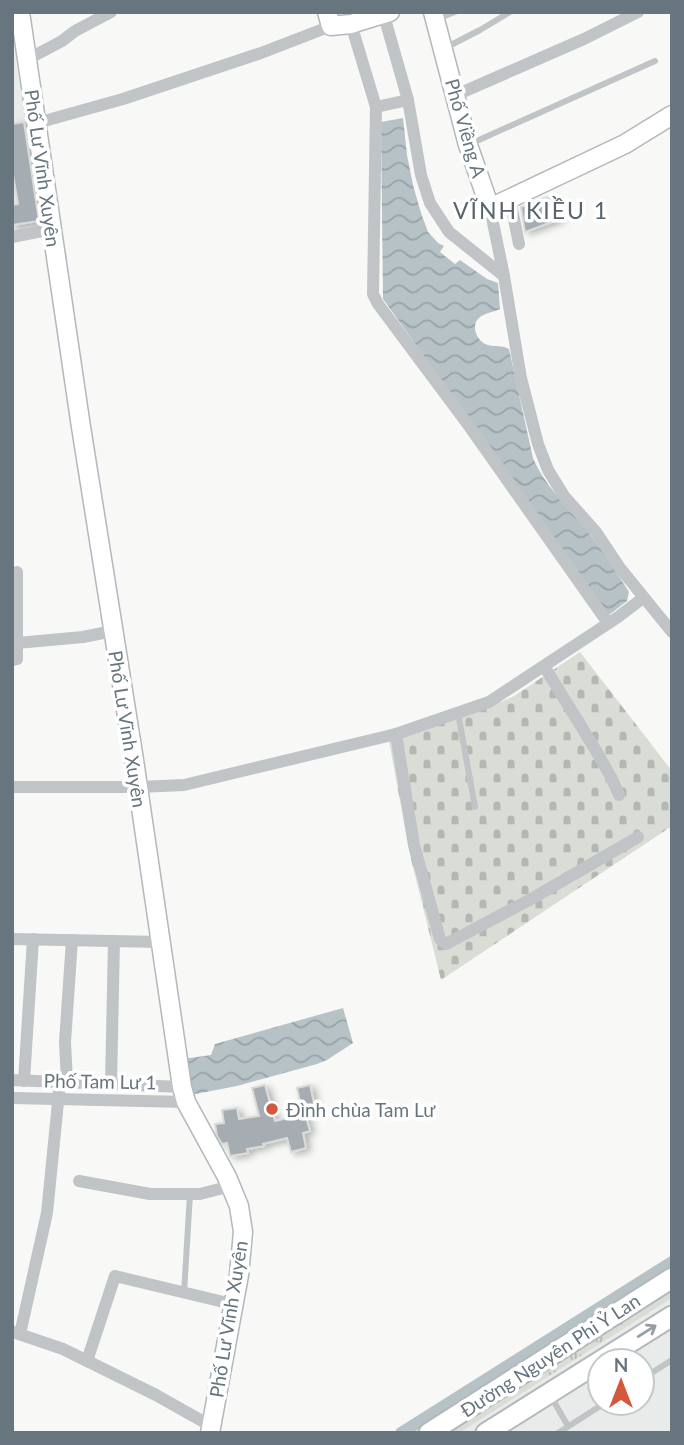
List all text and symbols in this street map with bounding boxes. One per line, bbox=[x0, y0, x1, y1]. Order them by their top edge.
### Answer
street label: Phố Viềng A bbox=[441, 76, 491, 180]
street label: Phố Lư Vĩnh Xuyên bbox=[21, 88, 65, 248]
district label: VĨNH KIỀU 1 bbox=[453, 196, 609, 224]
street label: Phố Lư Vĩnh Xuyên bbox=[104, 649, 152, 809]
street label: Phố Tam Lư 1 bbox=[44, 1069, 156, 1093]
place label: Đình chùa Tam Lư bbox=[286, 1098, 436, 1121]
marker: Đình chùa Tam Lư bbox=[264, 1101, 280, 1117]
street label: Phố Lư Vĩnh Xuyên bbox=[204, 1239, 252, 1399]
street label: Đường Nguyên Phi Ỷ Lan bbox=[455, 1288, 645, 1422]
one-way arrow bbox=[637, 1324, 657, 1338]
north arrow bbox=[586, 1347, 656, 1417]

